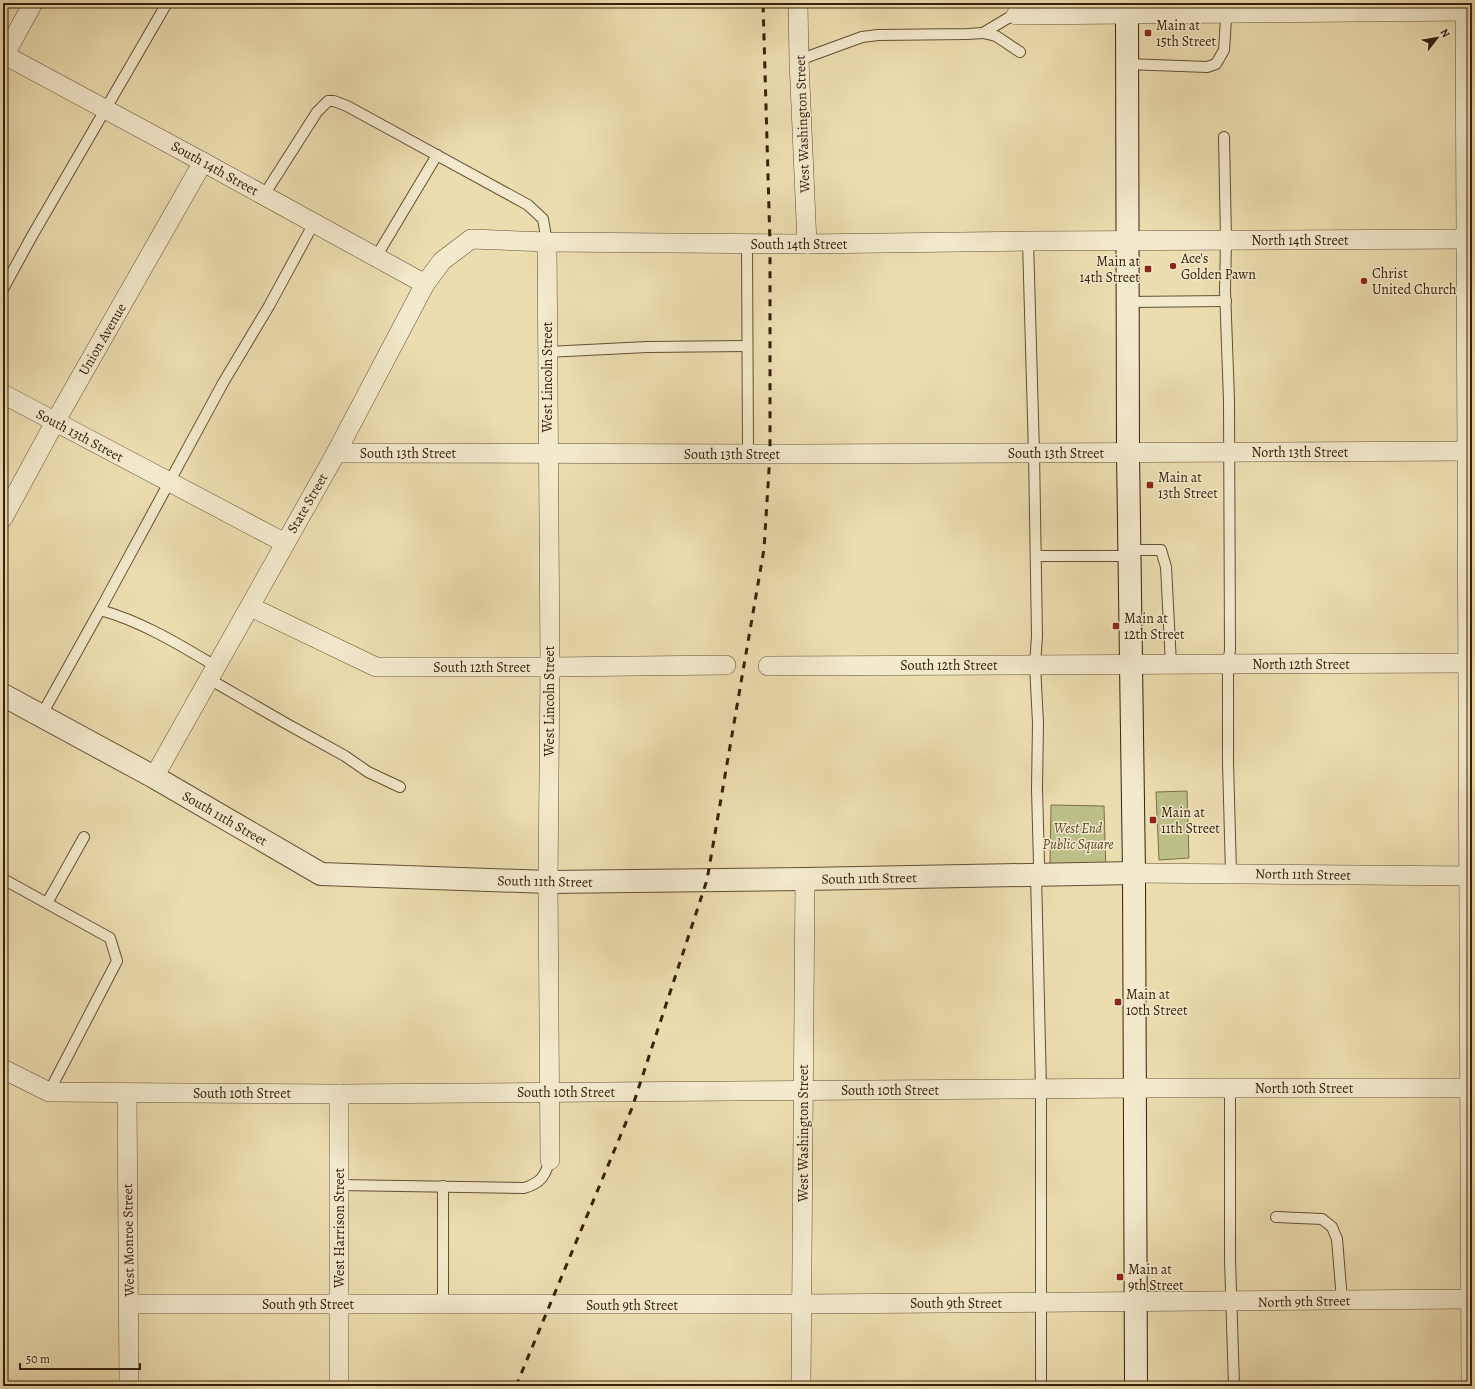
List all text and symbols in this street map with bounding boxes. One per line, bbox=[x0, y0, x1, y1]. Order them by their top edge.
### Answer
place label: Main at 15th Street bbox=[1156, 16, 1216, 51]
north arrow bbox=[1417, 18, 1457, 58]
text: N bbox=[1437, 26, 1454, 40]
marker: Main at 15th Street bbox=[1143, 28, 1153, 38]
street label: West Washington Street bbox=[791, 54, 814, 194]
street label: South 14th Street bbox=[168, 137, 262, 200]
street label: North 14th Street bbox=[1251, 231, 1349, 250]
street label: South 14th Street bbox=[751, 235, 848, 254]
place label: Ace's Golden Pawn bbox=[1180, 249, 1256, 284]
place label: Main at 14th Street bbox=[1080, 252, 1140, 287]
marker: Ace's Golden Pawn bbox=[1168, 261, 1178, 271]
marker: Main at 14th Street bbox=[1143, 264, 1153, 274]
place label: Christ United Church bbox=[1372, 264, 1457, 299]
marker: Christ United Church bbox=[1359, 276, 1369, 286]
street label: Union Avenue bbox=[74, 300, 131, 379]
street label: West Lincoln Street bbox=[538, 321, 557, 434]
street label: South 13th Street bbox=[33, 404, 127, 467]
street label: North 13th Street bbox=[1252, 443, 1349, 462]
street label: South 13th Street bbox=[360, 444, 457, 463]
street label: South 13th Street bbox=[1008, 444, 1105, 463]
street label: South 13th Street bbox=[684, 445, 781, 464]
place label: Main at 13th Street bbox=[1158, 468, 1218, 503]
street label: State Street bbox=[283, 469, 333, 537]
marker: Main at 13th Street bbox=[1145, 480, 1155, 490]
place label: Main at 12th Street bbox=[1124, 609, 1185, 644]
marker: Main at 12th Street bbox=[1111, 621, 1121, 631]
street label: West Lincoln Street bbox=[540, 645, 559, 758]
street label: North 12th Street bbox=[1252, 655, 1350, 674]
street label: South 12th Street bbox=[900, 656, 998, 675]
street label: South 12th Street bbox=[433, 658, 531, 677]
street label: South 11th Street bbox=[179, 786, 271, 851]
place label: Main at 11th Street bbox=[1161, 803, 1220, 838]
marker: Main at 11th Street bbox=[1148, 815, 1158, 825]
park label: West End Public Square bbox=[1043, 819, 1113, 854]
street label: North 11th Street bbox=[1255, 864, 1351, 885]
street label: South 11th Street bbox=[821, 868, 917, 889]
street label: South 11th Street bbox=[497, 871, 593, 892]
place label: Main at 10th Street bbox=[1126, 985, 1188, 1020]
marker: Main at 10th Street bbox=[1113, 997, 1123, 1007]
street label: West Washington Street bbox=[794, 1064, 813, 1203]
street label: North 10th Street bbox=[1255, 1079, 1354, 1098]
street label: South 10th Street bbox=[841, 1081, 939, 1100]
street label: South 10th Street bbox=[517, 1083, 615, 1102]
street label: South 10th Street bbox=[193, 1084, 291, 1103]
street label: West Harrison Street bbox=[330, 1168, 349, 1289]
street label: West Monroe Street bbox=[118, 1183, 139, 1298]
place label: Main at 9th Street bbox=[1128, 1260, 1184, 1295]
marker: Main at 9th Street bbox=[1115, 1272, 1125, 1282]
street label: North 9th Street bbox=[1258, 1291, 1351, 1312]
street label: South 9th Street bbox=[910, 1294, 1002, 1313]
street label: South 9th Street bbox=[262, 1295, 354, 1314]
street label: South 9th Street bbox=[586, 1296, 678, 1315]
scale bar bbox=[20, 1345, 140, 1371]
text: 50 m bbox=[26, 1351, 50, 1367]

